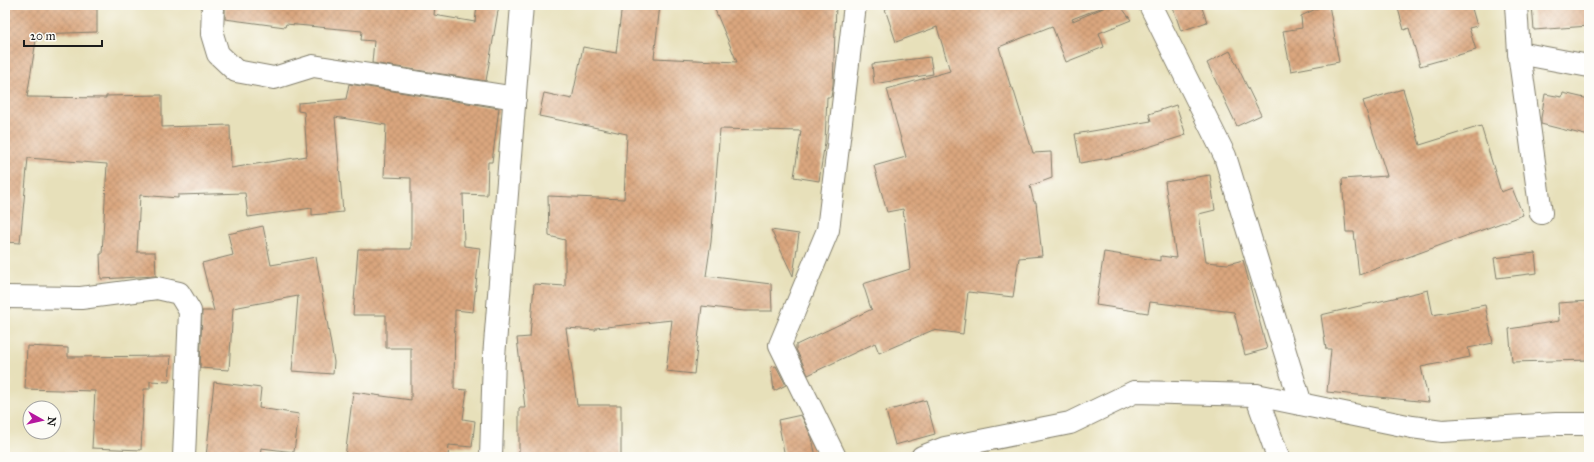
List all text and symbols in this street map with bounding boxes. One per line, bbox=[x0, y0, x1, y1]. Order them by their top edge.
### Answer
scale bar bbox=[24, 22, 102, 48]
text: 20 m bbox=[30, 29, 56, 43]
north arrow bbox=[22, 400, 62, 440]
text: N bbox=[44, 416, 58, 428]

